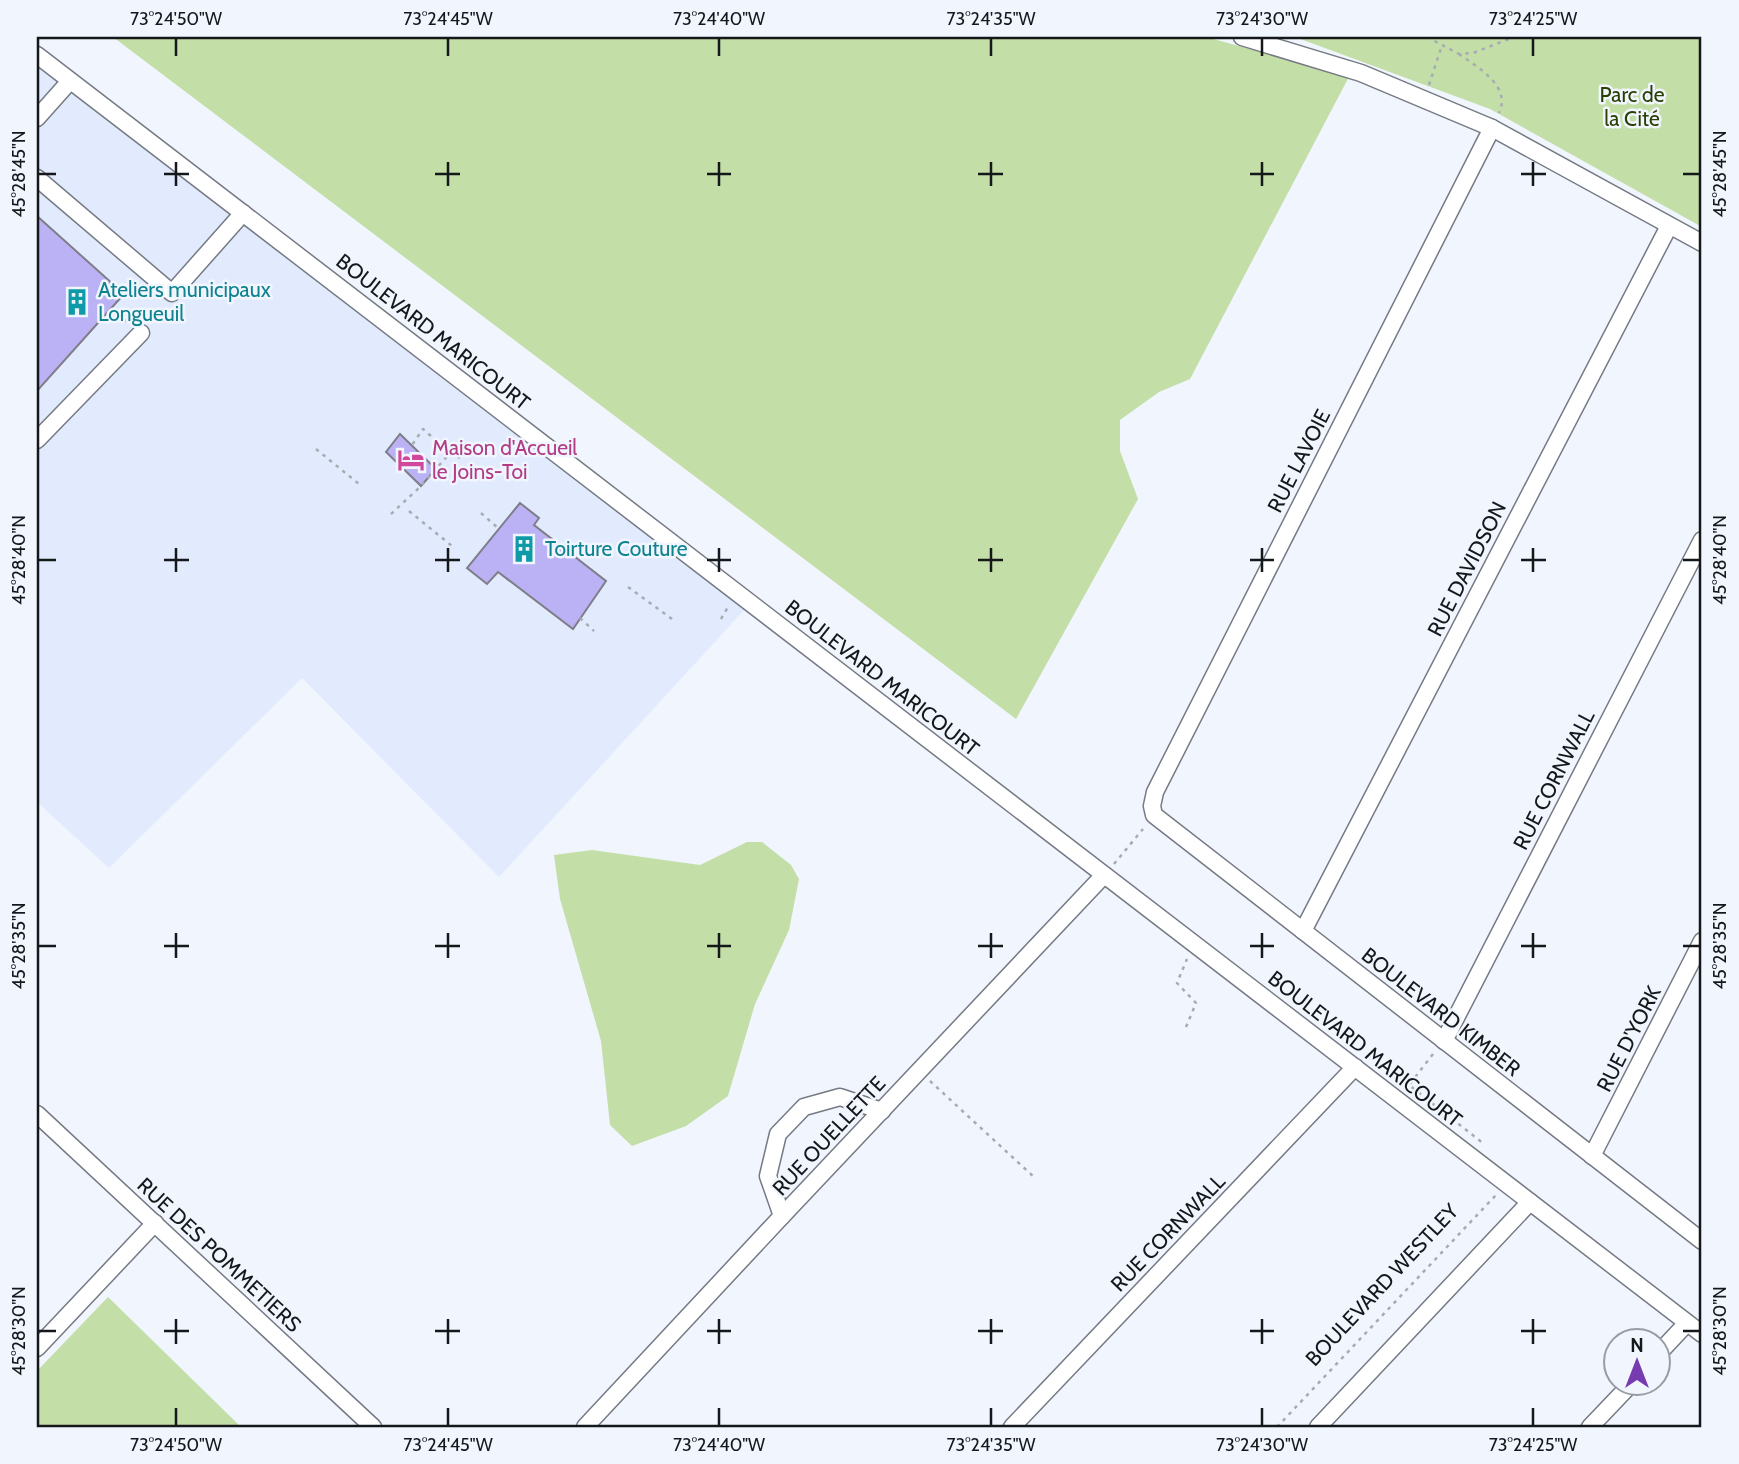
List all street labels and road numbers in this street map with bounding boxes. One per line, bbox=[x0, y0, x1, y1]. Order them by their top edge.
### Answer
street label: BOULEVARD MARICOURT bbox=[331, 248, 535, 415]
street label: RUE LAVOIE bbox=[1262, 405, 1335, 517]
street label: RUE DAVIDSON bbox=[1422, 497, 1511, 640]
street label: BOULEVARD MARICOURT bbox=[780, 594, 984, 761]
street label: RUE CORNWALL bbox=[1508, 705, 1600, 854]
street label: BOULEVARD KIMBER bbox=[1357, 942, 1526, 1081]
street label: BOULEVARD MARICOURT bbox=[1263, 965, 1467, 1132]
street label: RUE D'YORK bbox=[1591, 982, 1666, 1096]
street label: RUE OUELLETTE bbox=[767, 1071, 890, 1200]
street label: RUE CORNWALL bbox=[1105, 1168, 1230, 1297]
street label: RUE DES POMMETIERS bbox=[132, 1172, 306, 1337]
street label: BOULEVARD WESTLEY bbox=[1300, 1198, 1464, 1371]

